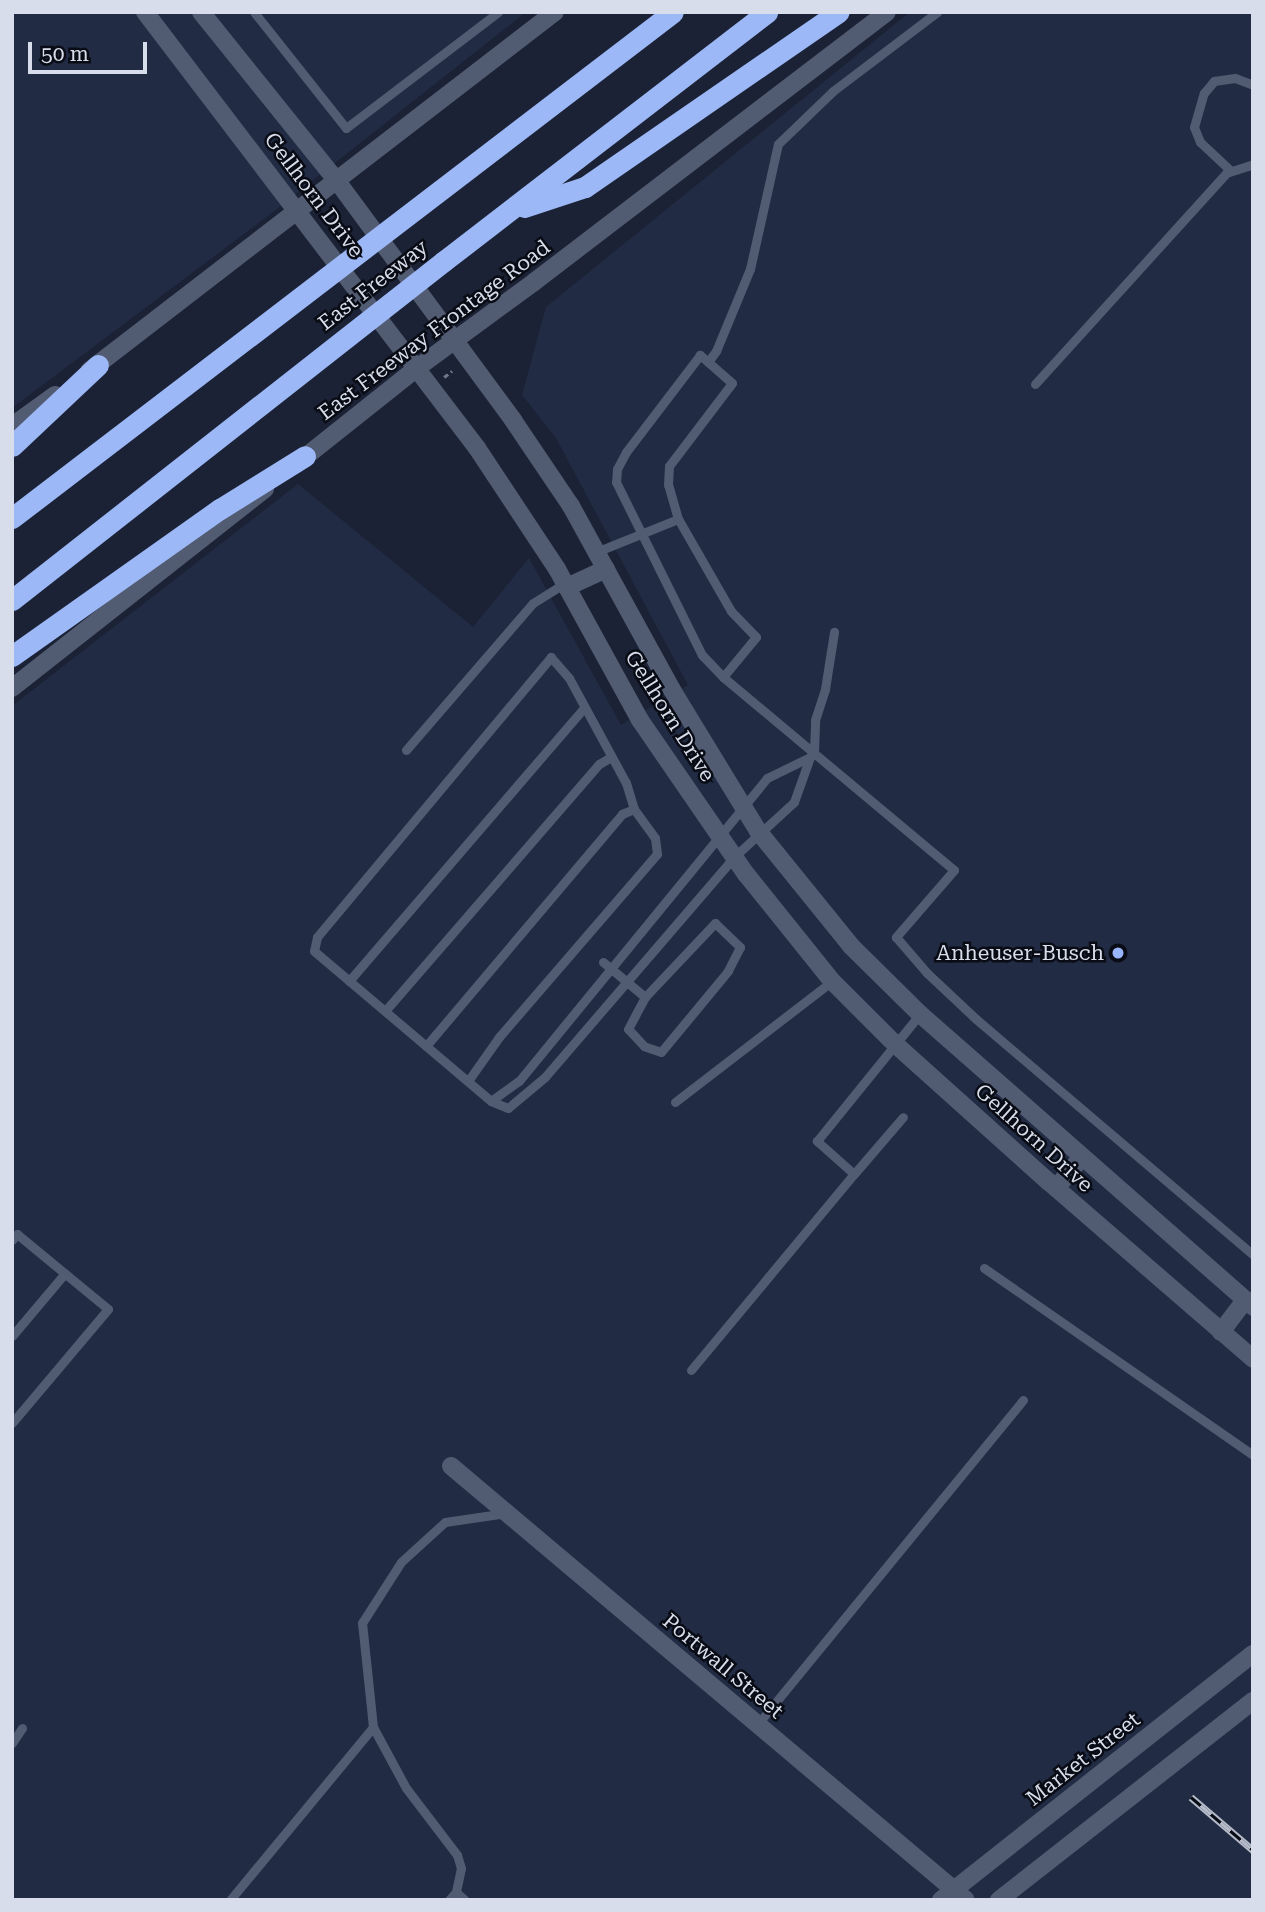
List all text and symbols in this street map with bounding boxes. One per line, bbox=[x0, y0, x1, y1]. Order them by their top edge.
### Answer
scale bar bbox=[32, 28, 150, 72]
text: 50 m bbox=[41, 42, 89, 66]
street label: Gellhorn Drive bbox=[259, 128, 369, 262]
street label: East Freeway bbox=[313, 234, 433, 336]
street label: East Freeway Frontage Road bbox=[313, 235, 555, 425]
street label: Gellhorn Drive bbox=[620, 646, 720, 786]
place label: Anheuser-Busch bbox=[936, 940, 1104, 966]
marker: Anheuser-Busch bbox=[1110, 945, 1126, 961]
street label: Gellhorn Drive bbox=[970, 1079, 1098, 1197]
street label: Portwall Street bbox=[657, 1608, 789, 1724]
street label: Market Street bbox=[1021, 1707, 1145, 1811]

